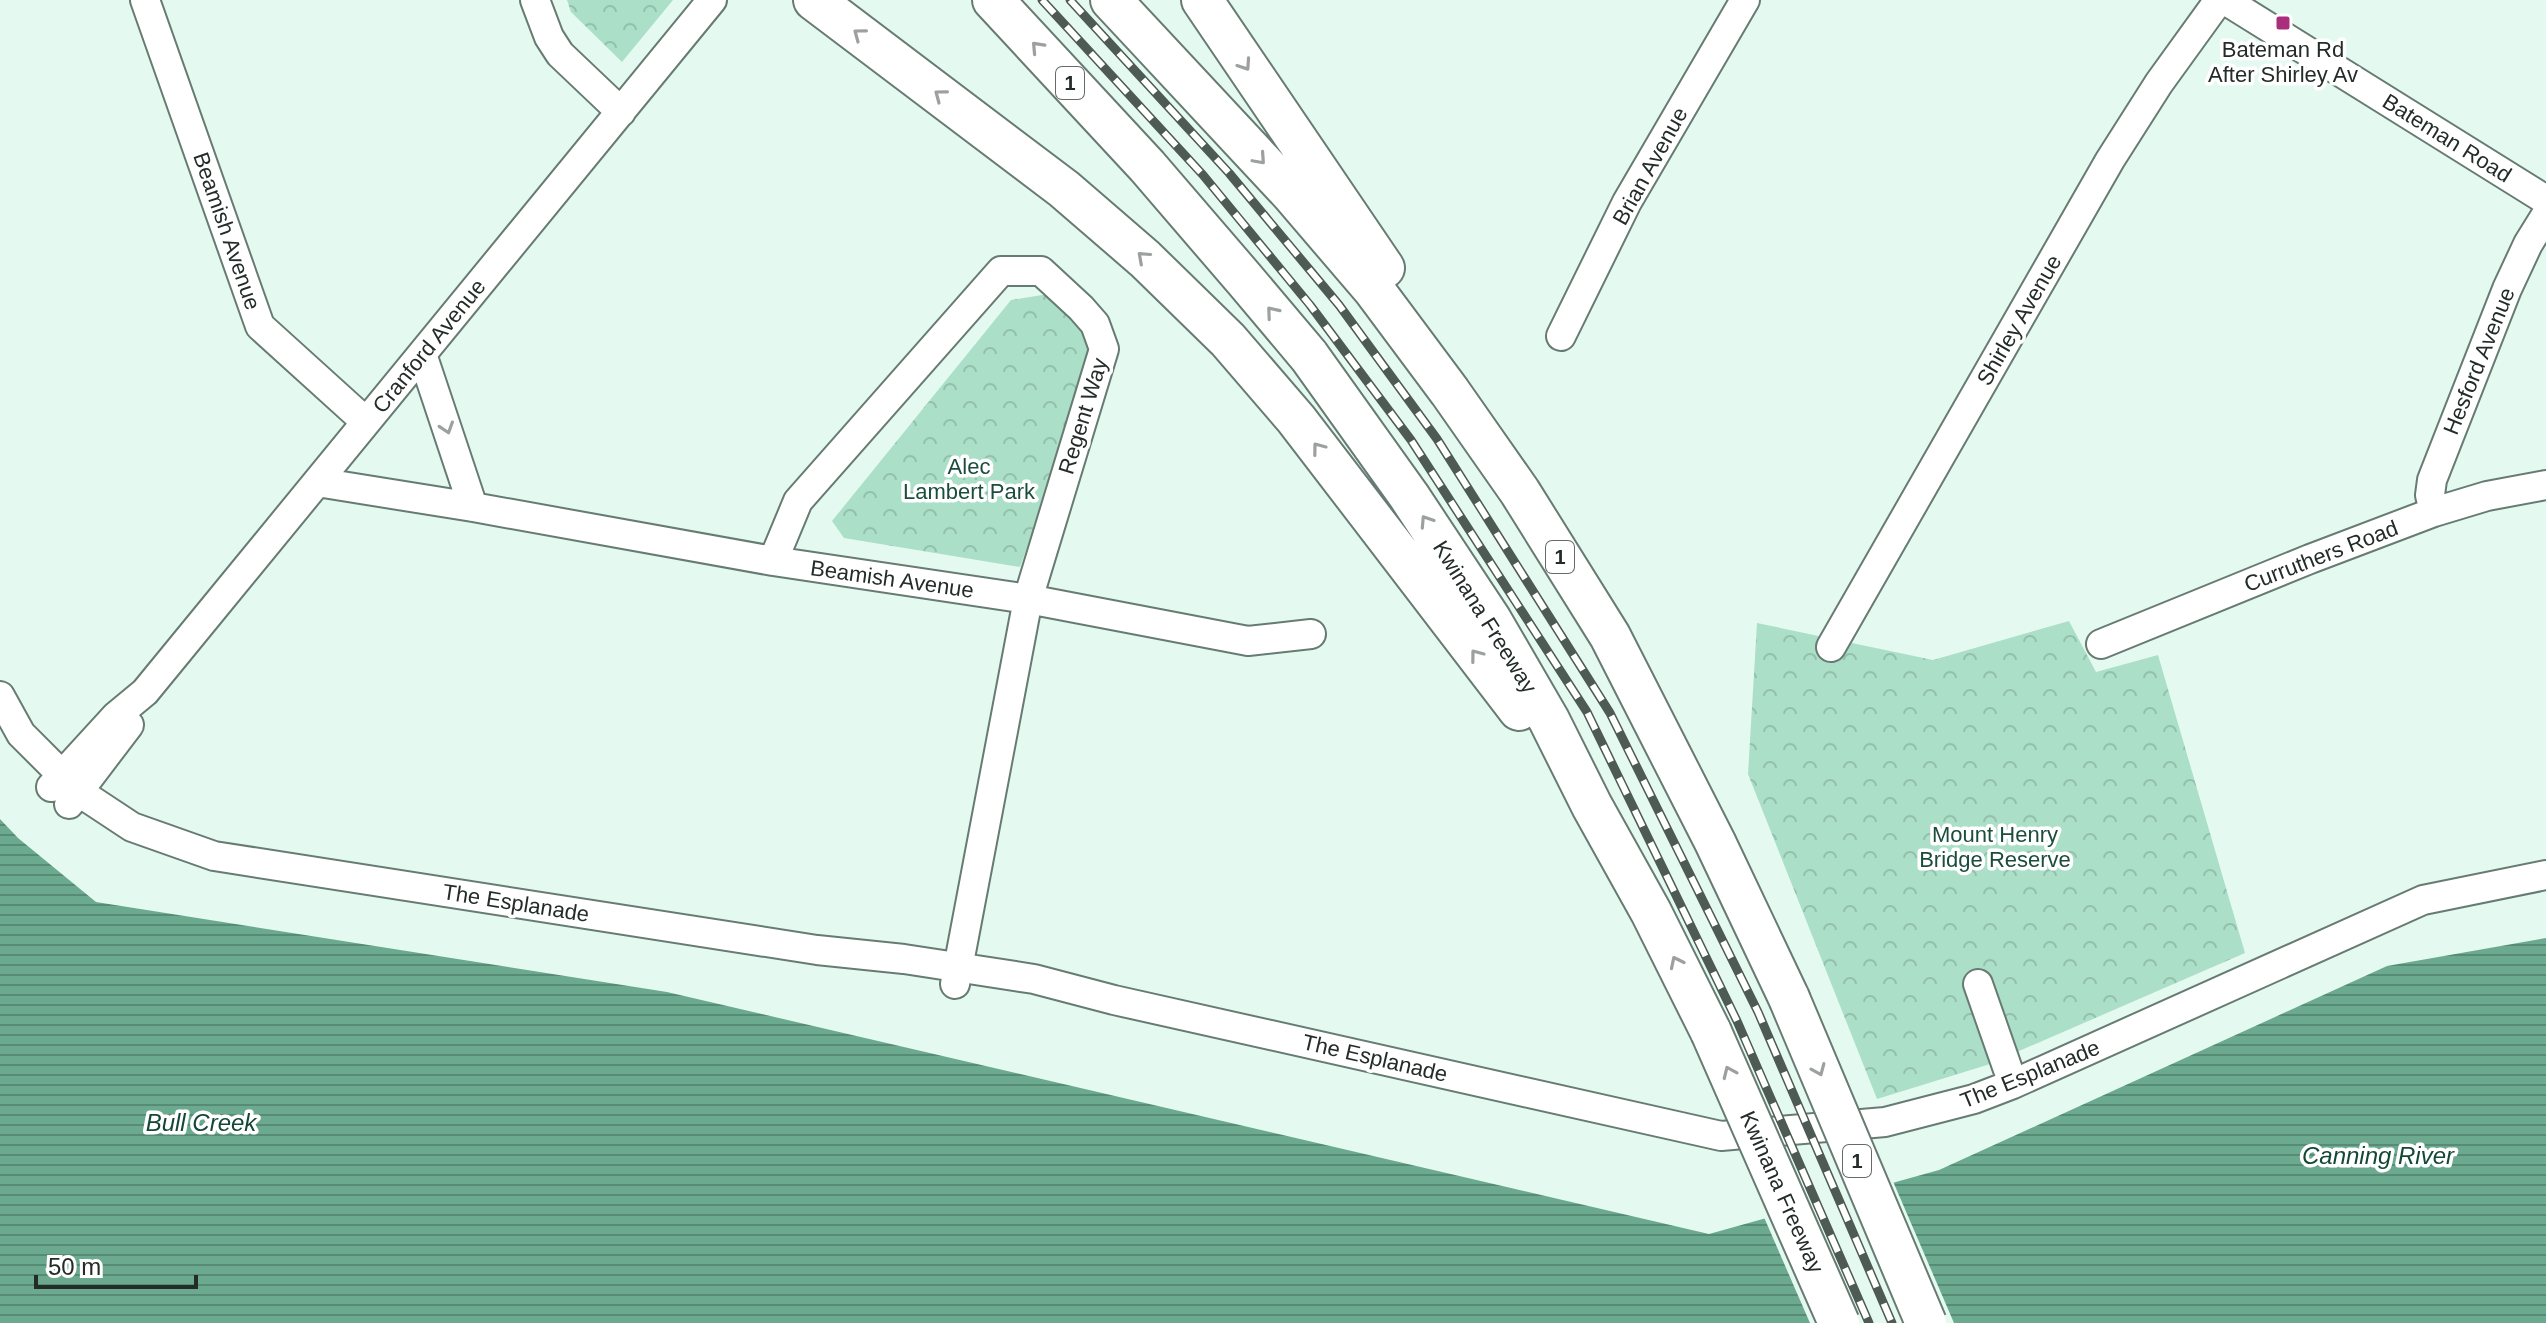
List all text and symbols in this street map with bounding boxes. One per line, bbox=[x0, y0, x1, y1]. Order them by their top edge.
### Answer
marker: Bateman Rd After Shirley Av bbox=[2274, 14, 2292, 32]
one-way arrow bbox=[853, 29, 867, 43]
place label: Bateman Rd After Shirley Av bbox=[2208, 37, 2358, 87]
one-way arrow bbox=[1032, 42, 1047, 56]
one-way arrow bbox=[1236, 56, 1251, 70]
road number: 1 bbox=[1056, 67, 1084, 99]
street label: Bateman Road bbox=[2378, 89, 2516, 187]
one-way arrow bbox=[934, 90, 949, 105]
street label: Brian Avenue bbox=[1607, 103, 1693, 229]
street label: Beamish Avenue bbox=[188, 149, 266, 313]
one-way arrow bbox=[1251, 150, 1265, 165]
street label: Shirley Avenue bbox=[1972, 250, 2066, 390]
one-way arrow bbox=[1137, 253, 1152, 267]
street label: Cranford Avenue bbox=[367, 274, 491, 418]
street label: Hesford Avenue bbox=[2438, 284, 2520, 438]
one-way arrow bbox=[1267, 306, 1282, 321]
street label: Regent Way bbox=[1053, 355, 1113, 477]
one-way arrow bbox=[437, 420, 453, 434]
one-way arrow bbox=[1314, 442, 1328, 457]
park label: Alec Lambert Park bbox=[903, 454, 1036, 504]
one-way arrow bbox=[1420, 515, 1435, 530]
street label: Curruthers Road bbox=[2241, 515, 2401, 597]
street label: Kwinana Freeway bbox=[1428, 536, 1542, 698]
road number: 1 bbox=[1546, 541, 1574, 573]
street label: Beamish Avenue bbox=[809, 555, 975, 603]
one-way arrow bbox=[1472, 649, 1486, 664]
park label: Mount Henry Bridge Reserve bbox=[1919, 822, 2071, 872]
street label: The Esplanade bbox=[441, 879, 591, 927]
one-way arrow bbox=[1671, 956, 1686, 971]
street label: The Esplanade bbox=[1300, 1029, 1450, 1087]
street label: The Esplanade bbox=[1957, 1035, 2103, 1113]
one-way arrow bbox=[1809, 1062, 1825, 1076]
one-way arrow bbox=[1722, 1066, 1738, 1080]
street label: Kwinana Freeway bbox=[1735, 1107, 1829, 1277]
water label: Bull Creek bbox=[146, 1109, 258, 1136]
water label: Canning River bbox=[2302, 1142, 2455, 1169]
road number: 1 bbox=[1843, 1145, 1871, 1177]
scale bar bbox=[36, 1239, 196, 1289]
text: 50 m bbox=[48, 1253, 101, 1280]

